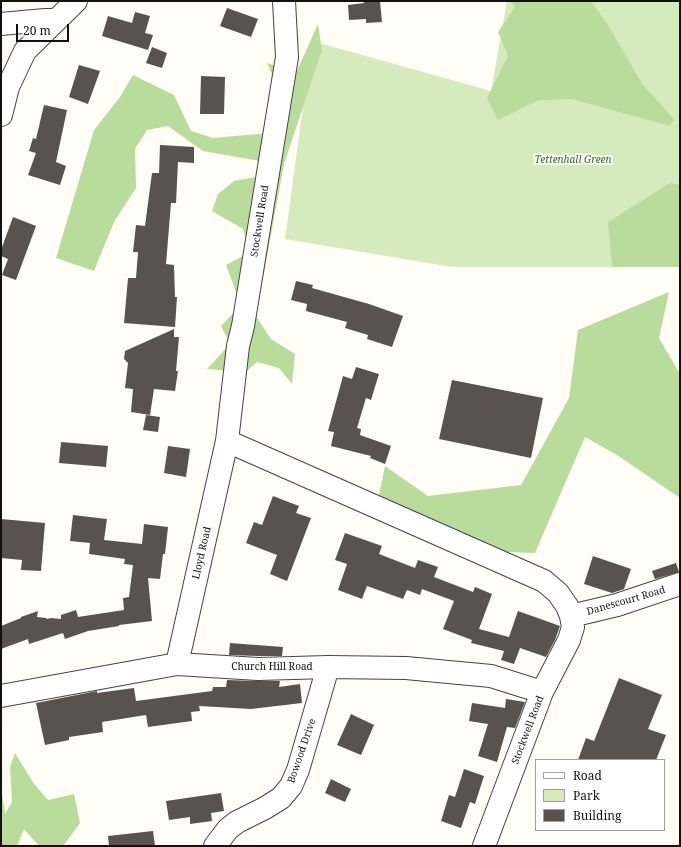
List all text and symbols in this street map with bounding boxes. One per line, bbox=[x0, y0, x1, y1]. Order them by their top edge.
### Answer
scale bar bbox=[18, 16, 71, 42]
text: 20 m bbox=[23, 22, 51, 39]
park label: Tettenhall Green bbox=[535, 154, 611, 166]
street label: Stockwell Road bbox=[248, 184, 272, 258]
street label: Lloyd Road bbox=[190, 526, 214, 580]
street label: Danescourt Road bbox=[585, 584, 667, 618]
street label: Church Hill Road bbox=[231, 661, 313, 673]
street label: Stockwell Road bbox=[509, 694, 547, 766]
street label: Bowood Drive bbox=[285, 717, 319, 785]
legend bbox=[535, 759, 665, 831]
text: Road bbox=[573, 767, 602, 784]
text: Park bbox=[573, 787, 600, 804]
text: Building bbox=[573, 807, 621, 824]

